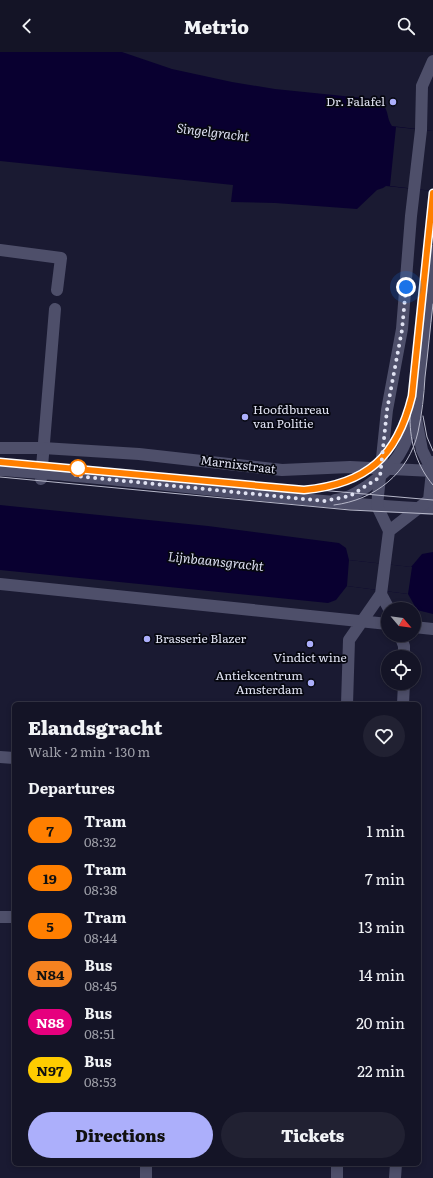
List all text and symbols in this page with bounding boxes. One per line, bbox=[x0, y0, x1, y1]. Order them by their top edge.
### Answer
text: Metrio bbox=[184, 13, 249, 40]
icon: back bbox=[16, 15, 38, 37]
icon: search bbox=[395, 15, 417, 37]
place label: Dr. Falafel bbox=[326, 92, 385, 110]
marker: Dr. Falafel bbox=[388, 97, 398, 107]
water label: Singelgracht bbox=[176, 118, 251, 145]
your location bbox=[396, 277, 416, 297]
place label: Hoofdbureau van Politie bbox=[253, 400, 330, 432]
marker: Hoofdbureau van Politie bbox=[240, 412, 250, 422]
street label: Marnixstraat bbox=[200, 450, 277, 478]
unlabelled marker bbox=[69, 459, 87, 477]
water label: Lijnbaansgracht bbox=[167, 546, 266, 575]
north arrow bbox=[381, 602, 421, 642]
map controls bbox=[381, 602, 421, 690]
place label: Brasserie Blazer bbox=[155, 629, 247, 647]
marker: Brasserie Blazer bbox=[142, 634, 152, 644]
marker: Vindict wine bbox=[305, 639, 315, 649]
place label: Vindict wine bbox=[273, 648, 347, 666]
button: locate bbox=[381, 650, 421, 690]
place label: Antiekcentrum Amsterdam bbox=[216, 666, 303, 698]
marker: Antiekcentrum Amsterdam bbox=[306, 678, 316, 688]
text: Elandsgracht bbox=[28, 713, 162, 741]
button: heart bbox=[363, 715, 405, 757]
text: Walk · 2 min · 130 m bbox=[28, 742, 150, 761]
text: Departures bbox=[28, 776, 115, 799]
text: Tram bbox=[84, 809, 127, 832]
text: 1 min bbox=[366, 819, 405, 842]
text: 7 bbox=[46, 820, 54, 840]
text: 08:32 bbox=[84, 832, 116, 851]
text: Tram bbox=[84, 857, 127, 880]
text: 7 min bbox=[365, 867, 405, 890]
text: 19 bbox=[43, 868, 57, 888]
text: 08:38 bbox=[84, 880, 117, 899]
text: Tram bbox=[84, 905, 127, 928]
text: 13 min bbox=[358, 915, 405, 938]
text: 5 bbox=[46, 916, 54, 936]
text: 08:44 bbox=[84, 928, 117, 947]
text: Bus bbox=[84, 953, 112, 976]
text: 14 min bbox=[359, 963, 405, 986]
text: N84 bbox=[36, 964, 64, 984]
text: 08:45 bbox=[84, 976, 117, 995]
text: Bus bbox=[84, 1001, 112, 1024]
text: 20 min bbox=[356, 1011, 405, 1034]
text: N88 bbox=[36, 1012, 64, 1032]
text: 08:51 bbox=[84, 1024, 115, 1043]
text: Bus bbox=[84, 1049, 112, 1072]
text: 22 min bbox=[357, 1059, 405, 1082]
text: N97 bbox=[36, 1060, 64, 1080]
text: 08:53 bbox=[84, 1072, 117, 1091]
button: Directions bbox=[28, 1112, 213, 1158]
button: Tickets bbox=[221, 1112, 405, 1158]

